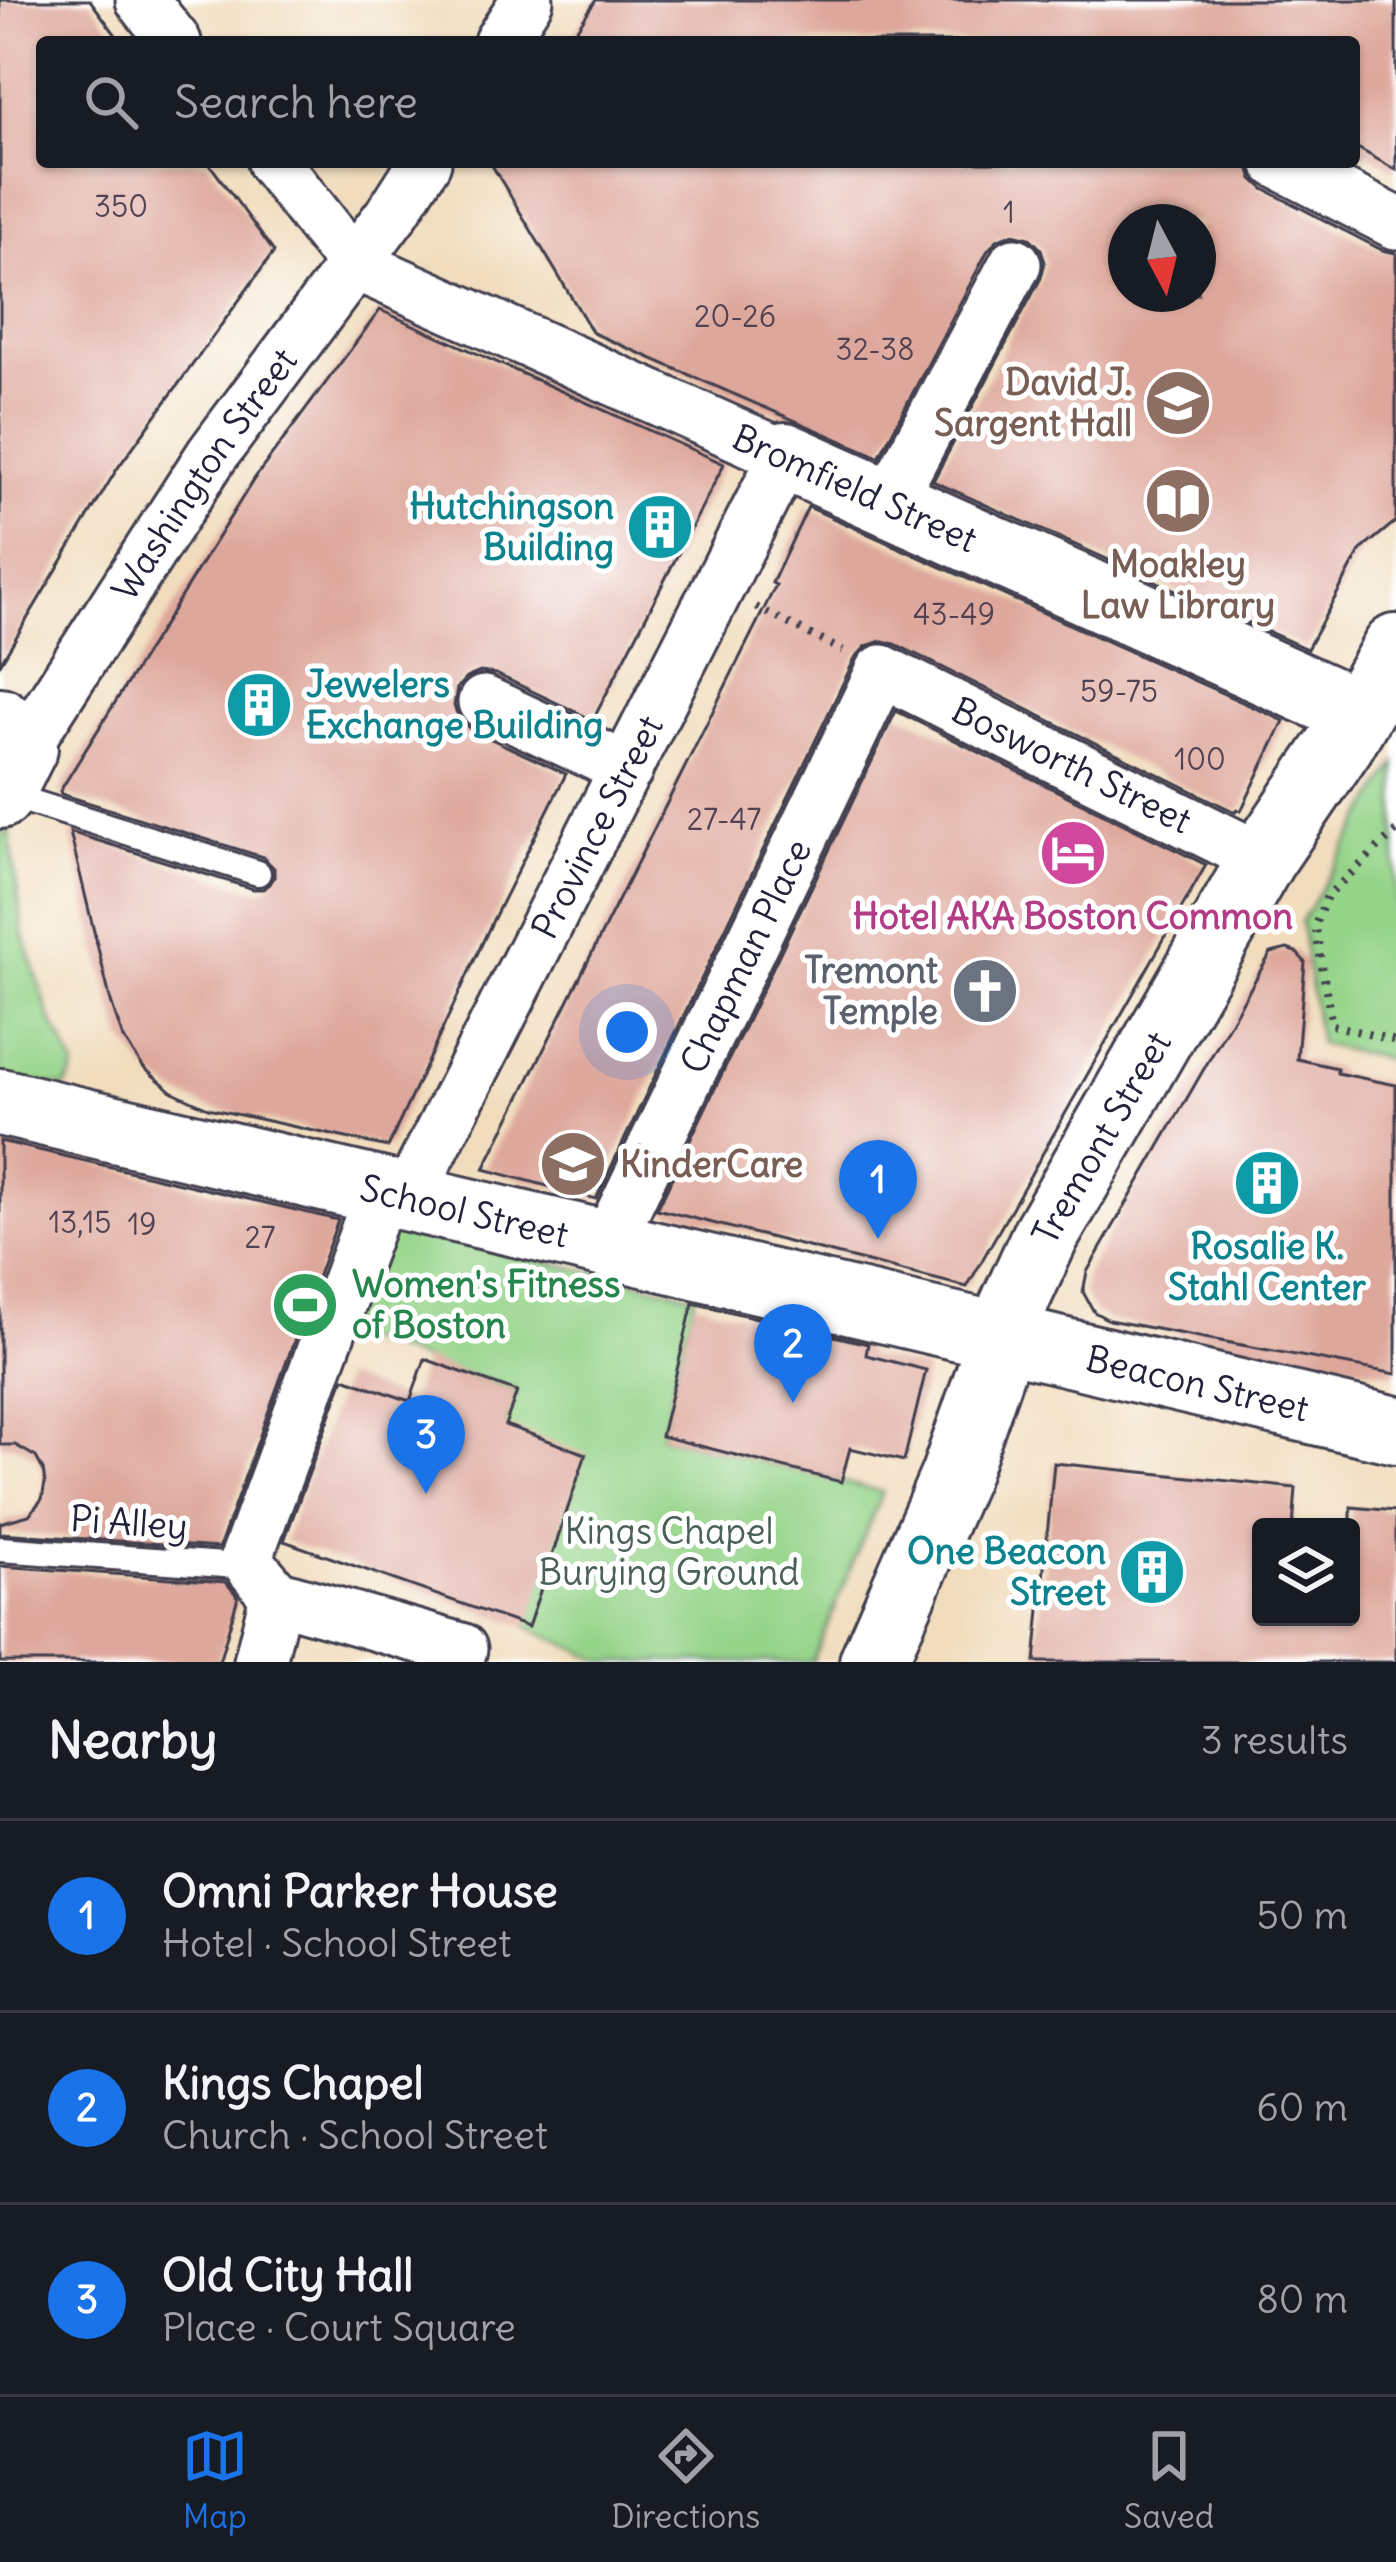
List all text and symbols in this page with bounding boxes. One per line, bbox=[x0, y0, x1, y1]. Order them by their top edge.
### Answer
search box bbox=[36, 36, 1360, 168]
icon: search bbox=[78, 69, 144, 135]
text: Search here bbox=[174, 74, 418, 130]
house number: 350 bbox=[94, 187, 148, 225]
house number: 1 bbox=[1003, 193, 1015, 231]
north arrow bbox=[1108, 204, 1216, 312]
house number: 20-26 bbox=[694, 297, 776, 335]
house number: 32-38 bbox=[835, 330, 915, 368]
street label: Washington Street bbox=[102, 339, 307, 609]
place label: David J. Sargent Hall bbox=[934, 360, 1132, 446]
school or university icon: David J. Sargent Hall bbox=[1143, 368, 1213, 438]
street label: Bromfield Street bbox=[726, 414, 984, 562]
library icon: Moakley Law Library bbox=[1143, 466, 1213, 536]
place label: Hutchingson Building bbox=[409, 484, 614, 570]
building icon: Hutchingson Building bbox=[625, 492, 695, 562]
place label: Moakley Law Library bbox=[1081, 542, 1275, 628]
house number: 43-49 bbox=[913, 595, 995, 633]
place label: Jewelers Exchange Building bbox=[306, 662, 603, 748]
building icon: Jewelers Exchange Building bbox=[224, 670, 294, 740]
house number: 59-75 bbox=[1080, 672, 1158, 710]
street label: Bosworth Street bbox=[945, 687, 1199, 843]
street label: Province Street bbox=[522, 708, 673, 946]
house number: 100 bbox=[1174, 740, 1226, 778]
house number: 27-47 bbox=[687, 800, 761, 838]
hotel icon: Hotel AKA Boston Common bbox=[1038, 818, 1108, 888]
street label: Chapman Place bbox=[671, 832, 821, 1081]
place label: Hotel AKA Boston Common bbox=[853, 894, 1293, 939]
place label: Tremont Temple bbox=[804, 948, 938, 1034]
church icon: Tremont Temple bbox=[950, 956, 1020, 1026]
your location bbox=[597, 1002, 657, 1062]
street label: Tremont Street bbox=[1023, 1023, 1181, 1251]
school or university icon: KinderCare bbox=[538, 1129, 608, 1199]
pin: 1 bbox=[839, 1140, 917, 1239]
place label: KinderCare bbox=[620, 1142, 803, 1187]
building icon: Rosalie K. Stahl Center bbox=[1232, 1148, 1302, 1218]
street label: School Street bbox=[356, 1165, 573, 1258]
house number: 13,15 bbox=[48, 1203, 112, 1241]
house number: 19 bbox=[127, 1205, 157, 1243]
house number: 27 bbox=[244, 1218, 276, 1256]
place label: Rosalie K. Stahl Center bbox=[1168, 1224, 1366, 1310]
place label: Women's Fitness of Boston bbox=[352, 1262, 620, 1348]
sports icon: Women's Fitness of Boston bbox=[270, 1270, 340, 1340]
pin: 2 bbox=[754, 1304, 832, 1403]
street label: Beacon Street bbox=[1082, 1336, 1313, 1432]
pin: 3 bbox=[387, 1395, 465, 1494]
street label: Pi Alley bbox=[69, 1496, 189, 1549]
park label: Kings Chapel Burying Ground bbox=[539, 1509, 799, 1595]
map controls bbox=[1252, 1518, 1360, 1626]
button: layers bbox=[1252, 1518, 1360, 1626]
place label: One Beacon Street bbox=[907, 1529, 1106, 1615]
building icon: One Beacon Street bbox=[1117, 1537, 1187, 1607]
text: Nearby bbox=[48, 1708, 217, 1772]
text: 3 results bbox=[1201, 1716, 1348, 1765]
text: Omni Parker House bbox=[162, 1863, 558, 1919]
text: 1 bbox=[79, 1891, 95, 1940]
text: 50 m bbox=[1256, 1891, 1348, 1940]
text: Hotel · School Street bbox=[162, 1919, 511, 1968]
text: Kings Chapel bbox=[162, 2055, 424, 2111]
text: 2 bbox=[76, 2083, 98, 2132]
text: 60 m bbox=[1256, 2083, 1348, 2132]
text: Church · School Street bbox=[162, 2111, 548, 2160]
text: Old City Hall bbox=[162, 2247, 413, 2303]
text: 3 bbox=[76, 2275, 98, 2324]
text: 80 m bbox=[1256, 2275, 1348, 2324]
text: Place · Court Square bbox=[162, 2303, 516, 2352]
tab: Map bbox=[182, 2423, 248, 2537]
tab: Directions bbox=[611, 2423, 760, 2537]
tab: Saved bbox=[1124, 2423, 1214, 2537]

